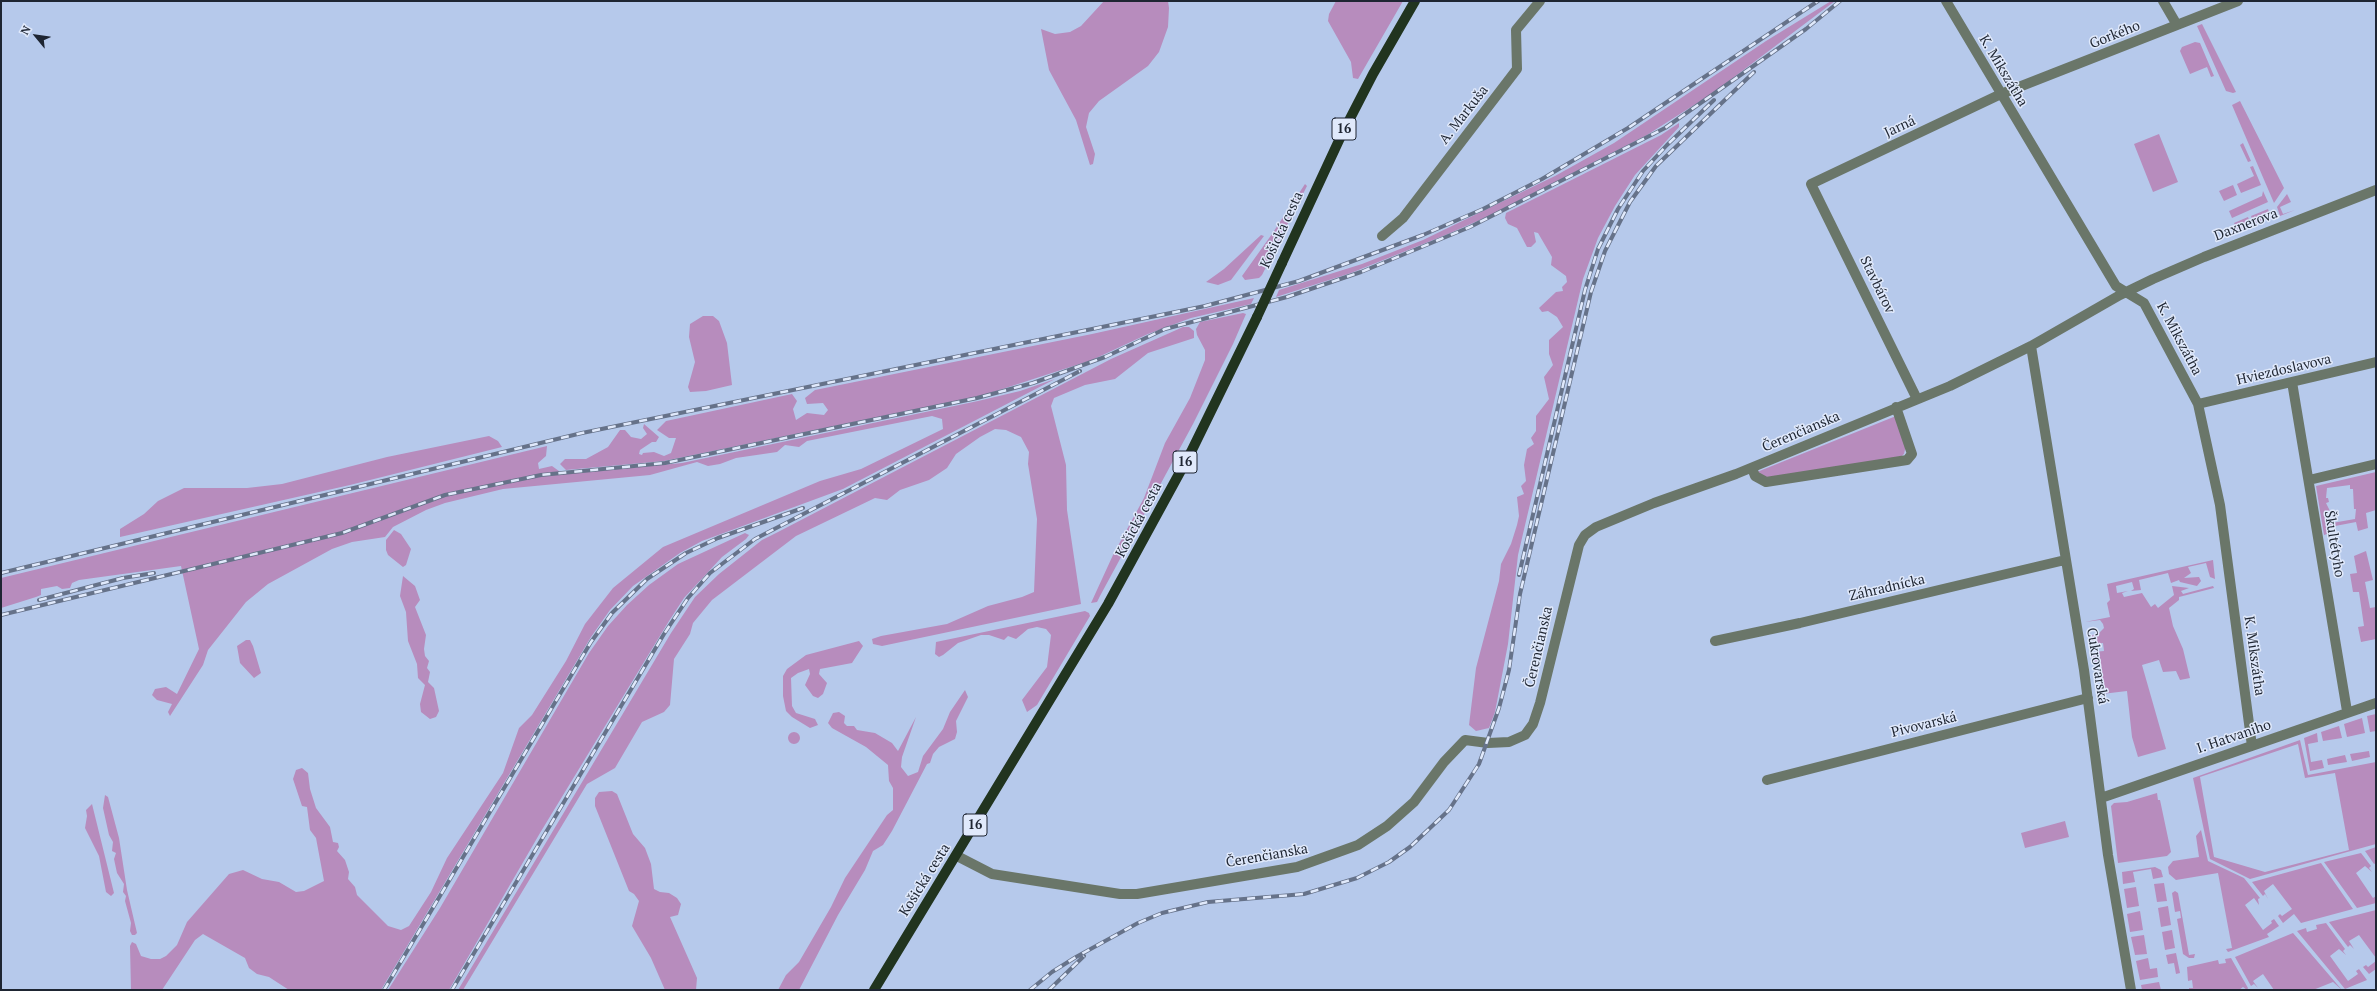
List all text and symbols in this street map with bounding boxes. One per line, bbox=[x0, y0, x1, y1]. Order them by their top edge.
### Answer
north arrow bbox=[16, 16, 56, 56]
street label: Gorkého bbox=[2087, 17, 2143, 53]
text: N bbox=[17, 23, 34, 37]
street label: K. Mikszátha bbox=[1975, 32, 2031, 110]
street label: A. Markuša bbox=[1436, 82, 1492, 148]
street label: Jarná bbox=[1882, 112, 1918, 142]
road number: 16 bbox=[1332, 118, 1356, 140]
street label: Košická cesta bbox=[1257, 189, 1307, 271]
street label: Daxnerova bbox=[2212, 205, 2280, 245]
street label: Stavbárov bbox=[1856, 254, 1898, 316]
street label: K. Mikszátha bbox=[2153, 300, 2205, 378]
street label: Hviezdoslavova bbox=[2235, 351, 2333, 389]
street label: Čerenčianska bbox=[1760, 408, 1842, 456]
road number: 16 bbox=[1173, 451, 1197, 473]
street label: Košická cesta bbox=[1112, 480, 1166, 560]
street label: Škultétyho bbox=[2320, 509, 2348, 579]
street label: Záhradnícka bbox=[1847, 571, 1927, 605]
street label: Čerenčianska bbox=[1521, 605, 1557, 689]
street label: K. Mikszátha bbox=[2240, 615, 2268, 697]
street label: Cukrovarská bbox=[2083, 627, 2111, 705]
street label: Pivovarská bbox=[1890, 709, 1958, 741]
street label: I. Hatvaniho bbox=[2195, 716, 2273, 758]
road number: 16 bbox=[963, 814, 987, 836]
street label: Košická cesta bbox=[896, 841, 954, 919]
street label: Čerenčianska bbox=[1225, 841, 1309, 871]

